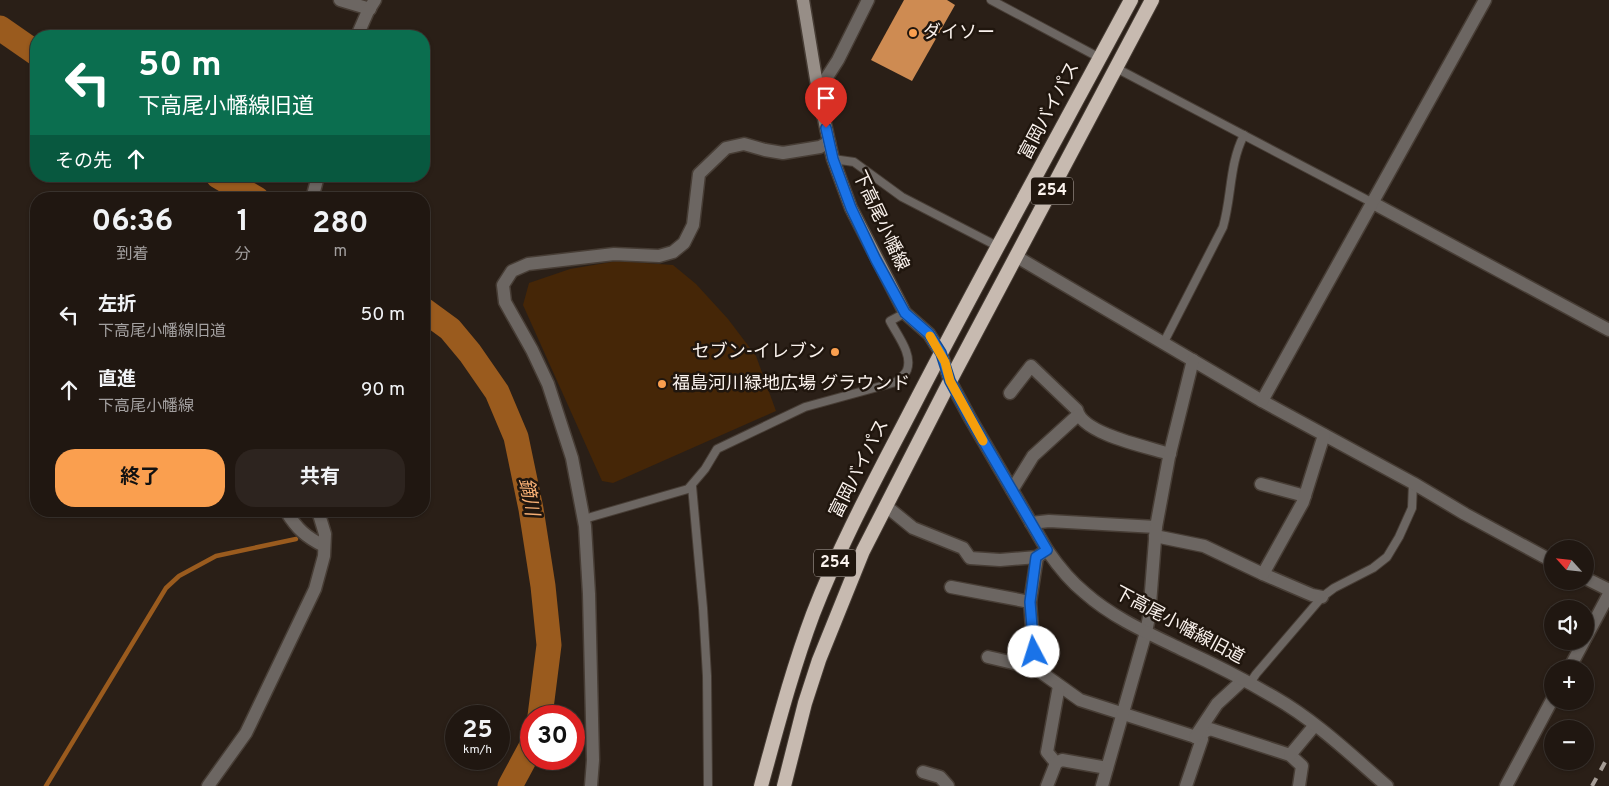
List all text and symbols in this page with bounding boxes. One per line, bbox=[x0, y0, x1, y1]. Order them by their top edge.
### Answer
place label: ダイソー bbox=[923, 22, 995, 45]
marker: ダイソー bbox=[907, 27, 919, 39]
text: 50 m bbox=[138, 44, 222, 88]
icon: left bbox=[55, 50, 120, 115]
street label: 富岡バイパス bbox=[1015, 58, 1085, 164]
pin bbox=[805, 77, 847, 128]
icon: arrive bbox=[812, 84, 840, 112]
text: 下高尾小幡線旧道 bbox=[138, 94, 314, 121]
icon: ahead bbox=[122, 145, 150, 173]
text: その先 bbox=[55, 150, 112, 174]
street label: 下高尾小幡線 bbox=[847, 167, 913, 275]
road number: 254 bbox=[1031, 178, 1073, 205]
text: 06:36 bbox=[91, 204, 173, 241]
text: 1 bbox=[237, 204, 249, 241]
text: 280 bbox=[312, 206, 369, 243]
text: m bbox=[334, 242, 347, 262]
text: 到着 bbox=[116, 245, 148, 265]
text: 分 bbox=[235, 245, 251, 265]
text: 左折 bbox=[98, 293, 136, 317]
icon: left bbox=[55, 301, 83, 329]
text: 50 m bbox=[360, 303, 405, 327]
text: 下高尾小幡線旧道 bbox=[98, 322, 226, 342]
place label: セブン-イレブン bbox=[692, 341, 825, 364]
marker: セブン-イレブン bbox=[829, 346, 841, 358]
text: 直進 bbox=[98, 368, 136, 392]
place label: 福島河川緑地広場 グラウンド bbox=[672, 373, 910, 396]
icon: ahead bbox=[55, 376, 83, 404]
text: 90 m bbox=[361, 378, 405, 402]
marker: 福島河川緑地広場 グラウンド bbox=[656, 378, 668, 390]
text: 下高尾小幡線 bbox=[98, 397, 194, 417]
street label: 富岡バイパス bbox=[825, 416, 895, 522]
button: 終了 bbox=[55, 449, 225, 507]
button: 共有 bbox=[235, 449, 405, 507]
water label: 鏑川 bbox=[513, 476, 544, 520]
north arrow bbox=[1544, 540, 1594, 590]
map controls bbox=[1544, 540, 1594, 770]
road number: 254 bbox=[814, 550, 856, 576]
street label: 下高尾小幡線旧道 bbox=[1110, 582, 1248, 670]
button: sound bbox=[1544, 600, 1594, 650]
position arrow bbox=[1007, 625, 1059, 677]
button: + bbox=[1544, 660, 1594, 710]
speed limit sign: 30 bbox=[520, 705, 585, 770]
text: 25 bbox=[462, 715, 493, 747]
button: − bbox=[1544, 720, 1594, 770]
text: km/h bbox=[463, 742, 492, 758]

